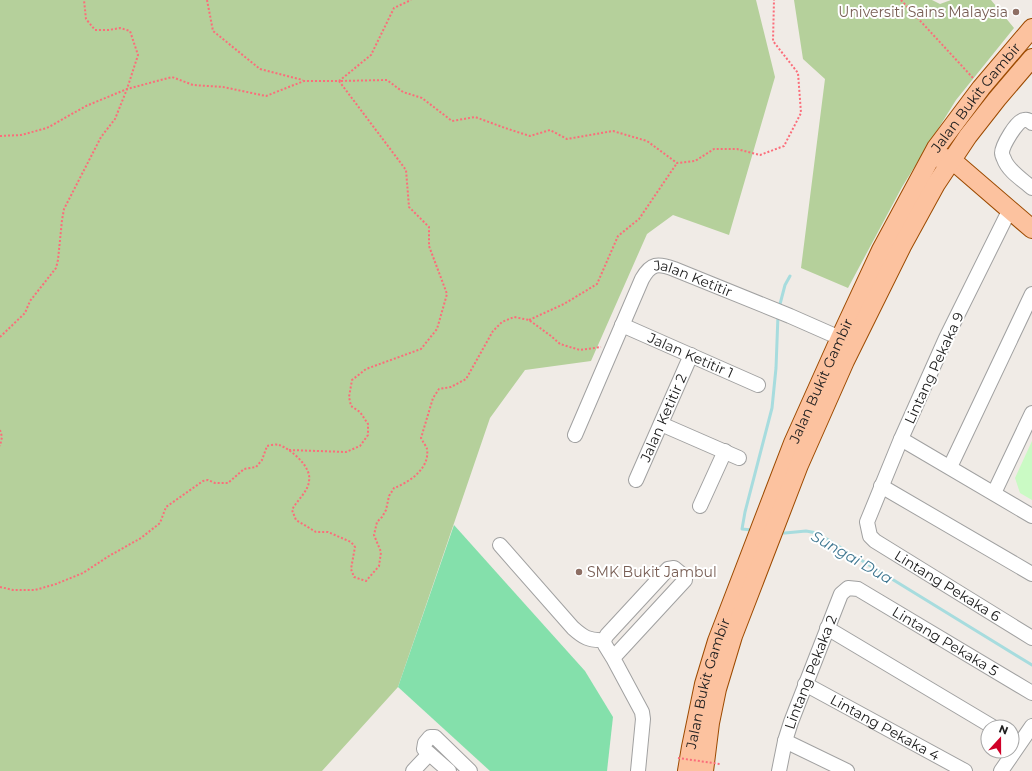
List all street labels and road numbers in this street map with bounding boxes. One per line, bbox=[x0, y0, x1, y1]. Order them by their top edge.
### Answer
street label: Jalan Bukit Gambir bbox=[926, 39, 1025, 157]
street label: Jalan Ketitir bbox=[652, 256, 735, 301]
street label: Lintang Pekaka 9 bbox=[900, 309, 968, 427]
street label: Jalan Bukit Gambir bbox=[785, 315, 857, 447]
street label: Jalan Ketitir 1 bbox=[644, 328, 736, 382]
street label: Jalan Ketitir 2 bbox=[636, 371, 691, 466]
street label: Lintang Pekaka 6 bbox=[891, 546, 1004, 626]
street label: Lintang Pekaka 5 bbox=[889, 602, 1002, 680]
street label: Lintang Pekaka 2 bbox=[780, 613, 841, 731]
street label: Jalan Bukit Gambir bbox=[682, 615, 734, 751]
street label: Lintang Pekaka 4 bbox=[827, 690, 944, 765]

